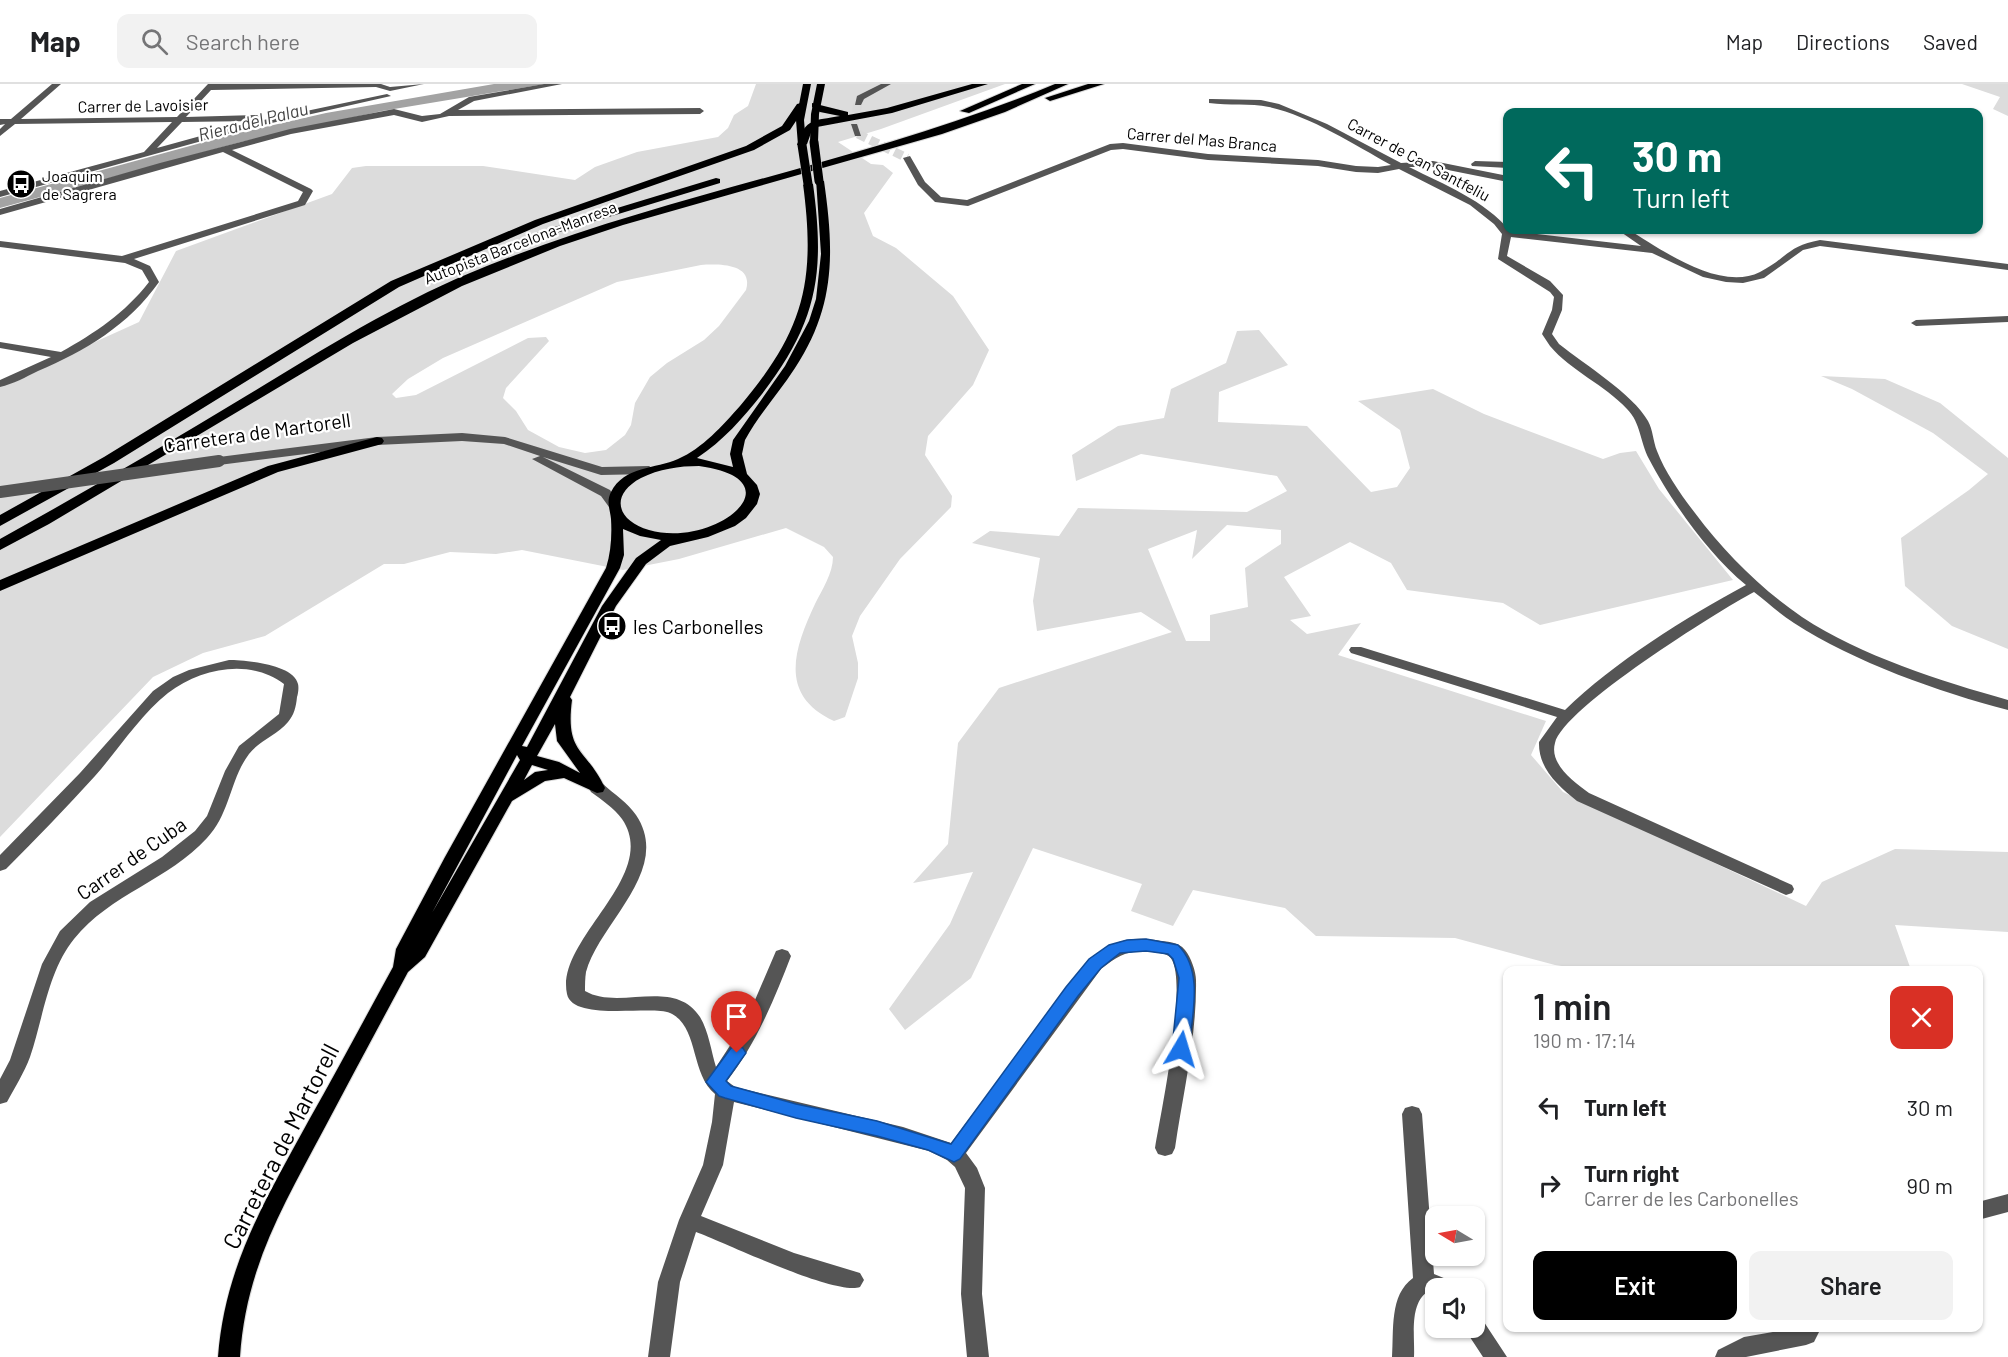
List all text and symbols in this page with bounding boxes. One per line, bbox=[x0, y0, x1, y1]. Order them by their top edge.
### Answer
search box bbox=[117, 14, 537, 68]
text: Map bbox=[30, 24, 81, 58]
icon: search bbox=[138, 25, 171, 58]
text: Search here bbox=[186, 28, 300, 54]
text: Map bbox=[1726, 29, 1763, 54]
text: Directions bbox=[1796, 29, 1890, 54]
text: Saved bbox=[1923, 29, 1978, 54]
street label: Carrer de Lavoisier bbox=[77, 94, 209, 116]
water label: Riera del Palau bbox=[196, 97, 310, 145]
street label: Carrer de Can Santfeliu bbox=[1344, 113, 1494, 205]
street label: Carrer del Mas Branca bbox=[1126, 123, 1278, 155]
text: 30 m bbox=[1632, 130, 1722, 180]
icon: left bbox=[1533, 132, 1611, 210]
place label: Joaquim de Sagrera bbox=[42, 166, 117, 203]
bus stop icon: Joaquim de Sagrera bbox=[5, 168, 37, 200]
text: Turn left bbox=[1632, 181, 1730, 213]
street label: Autopista Barcelona-Manresa bbox=[421, 196, 619, 288]
street label: Carretera de Martorell bbox=[162, 407, 352, 457]
bus stop icon: les Carbonelles bbox=[596, 610, 628, 642]
place label: les Carbonelles bbox=[633, 614, 763, 638]
street label: Carrer de Cuba bbox=[72, 811, 190, 905]
text: 1 min bbox=[1533, 984, 1612, 1027]
button: close bbox=[1890, 986, 1953, 1049]
pin bbox=[711, 991, 762, 1053]
icon: arrive bbox=[720, 1000, 753, 1033]
position arrow bbox=[1149, 1017, 1213, 1081]
text: 190 m · 17:14 bbox=[1533, 1028, 1636, 1052]
street label: Carretera de Martorell bbox=[216, 1038, 344, 1254]
icon: left bbox=[1533, 1091, 1566, 1124]
text: Turn left bbox=[1584, 1094, 1667, 1120]
text: 30 m bbox=[1907, 1094, 1953, 1120]
text: Turn right bbox=[1584, 1160, 1679, 1186]
icon: right bbox=[1533, 1169, 1566, 1202]
text: 90 m bbox=[1907, 1172, 1953, 1198]
text: Carrer de les Carbonelles bbox=[1584, 1186, 1799, 1210]
north arrow bbox=[1425, 1206, 1485, 1266]
map controls bbox=[1425, 1206, 1485, 1338]
button: Exit bbox=[1533, 1251, 1737, 1320]
button: Share bbox=[1749, 1251, 1953, 1320]
button: sound bbox=[1425, 1278, 1485, 1338]

